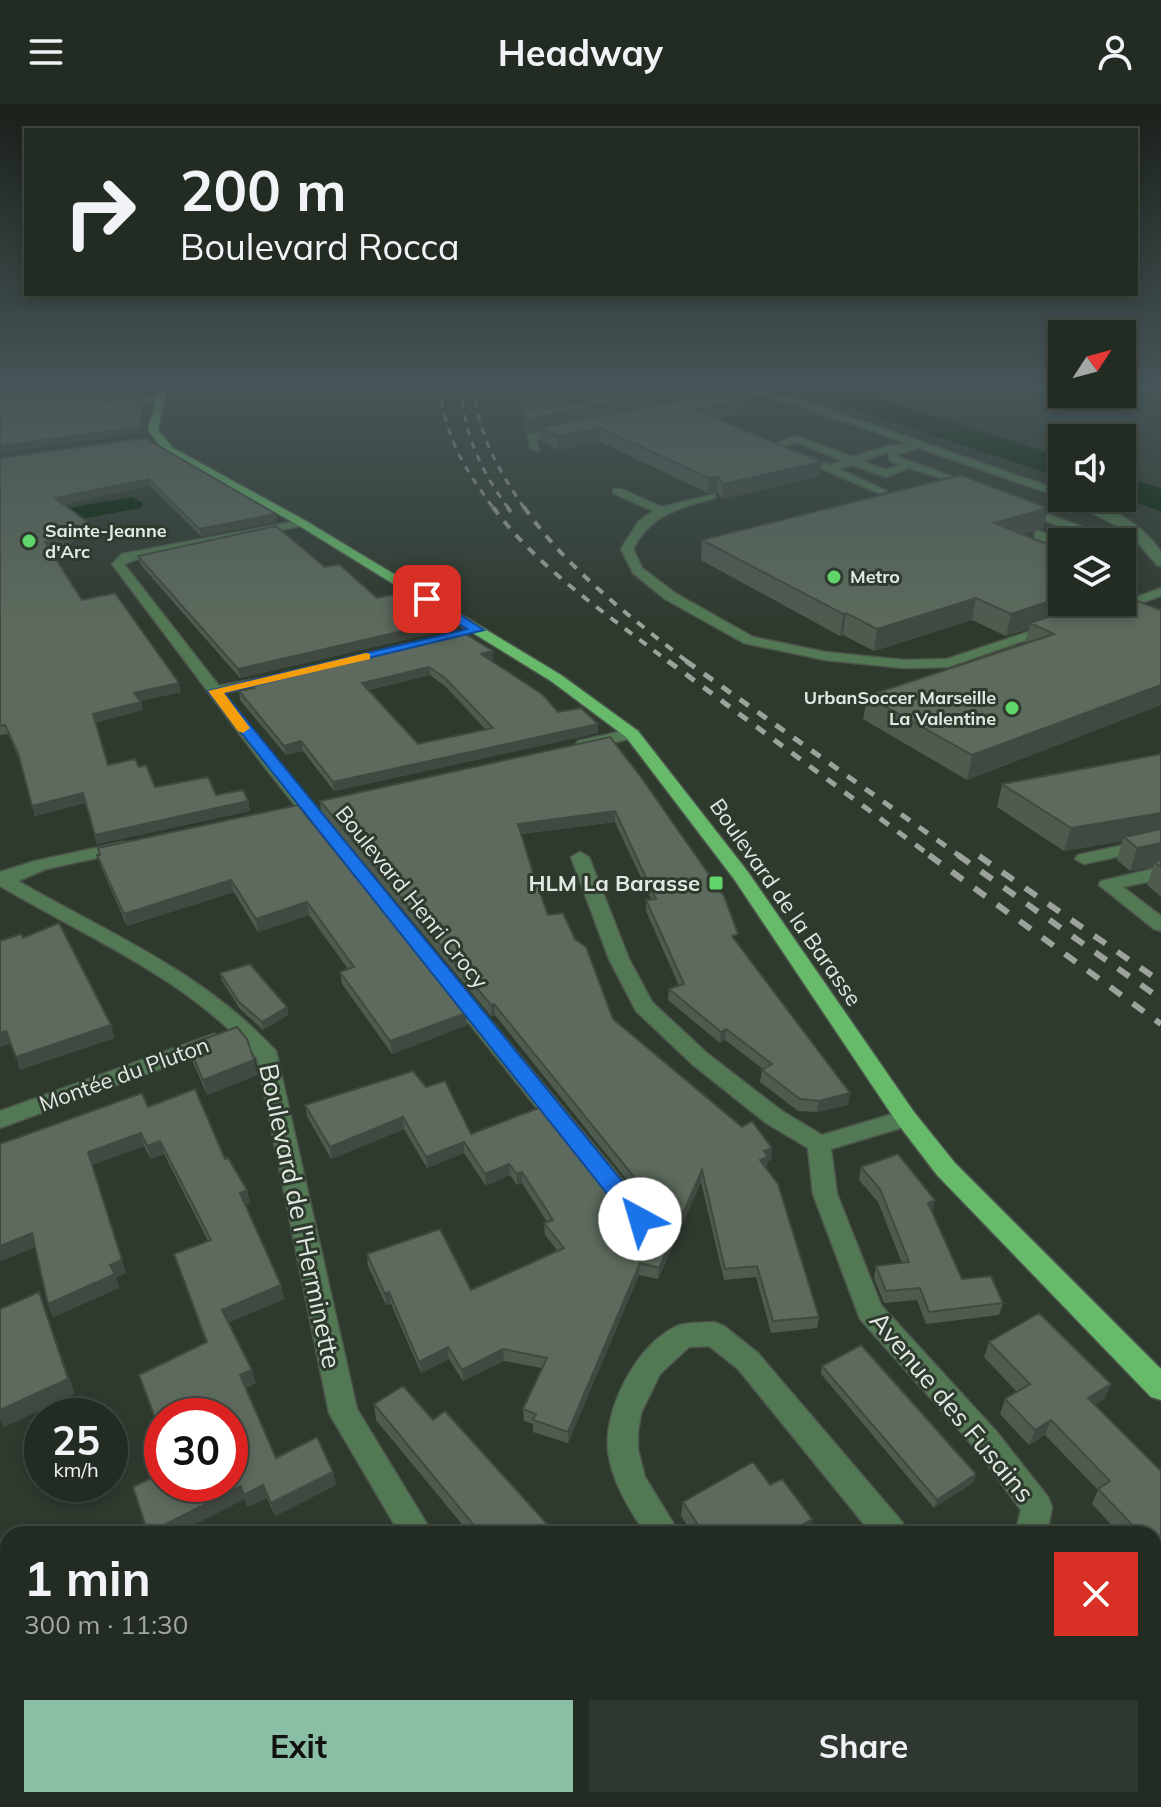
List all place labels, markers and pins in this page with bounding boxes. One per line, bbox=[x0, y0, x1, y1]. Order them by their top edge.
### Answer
place label: Sainte-Jeanne d'Arc bbox=[45, 519, 167, 563]
marker: Sainte-Jeanne d'Arc bbox=[20, 532, 38, 550]
pin bbox=[393, 565, 461, 633]
place label: Metro bbox=[850, 565, 900, 588]
marker: Metro bbox=[825, 568, 843, 586]
place label: UrbanSoccer Marseille La Valentine bbox=[804, 686, 996, 730]
marker: UrbanSoccer Marseille La Valentine bbox=[1003, 699, 1021, 717]
place label: HLM La Barasse bbox=[528, 869, 700, 897]
marker: HLM La Barasse bbox=[707, 874, 725, 892]

